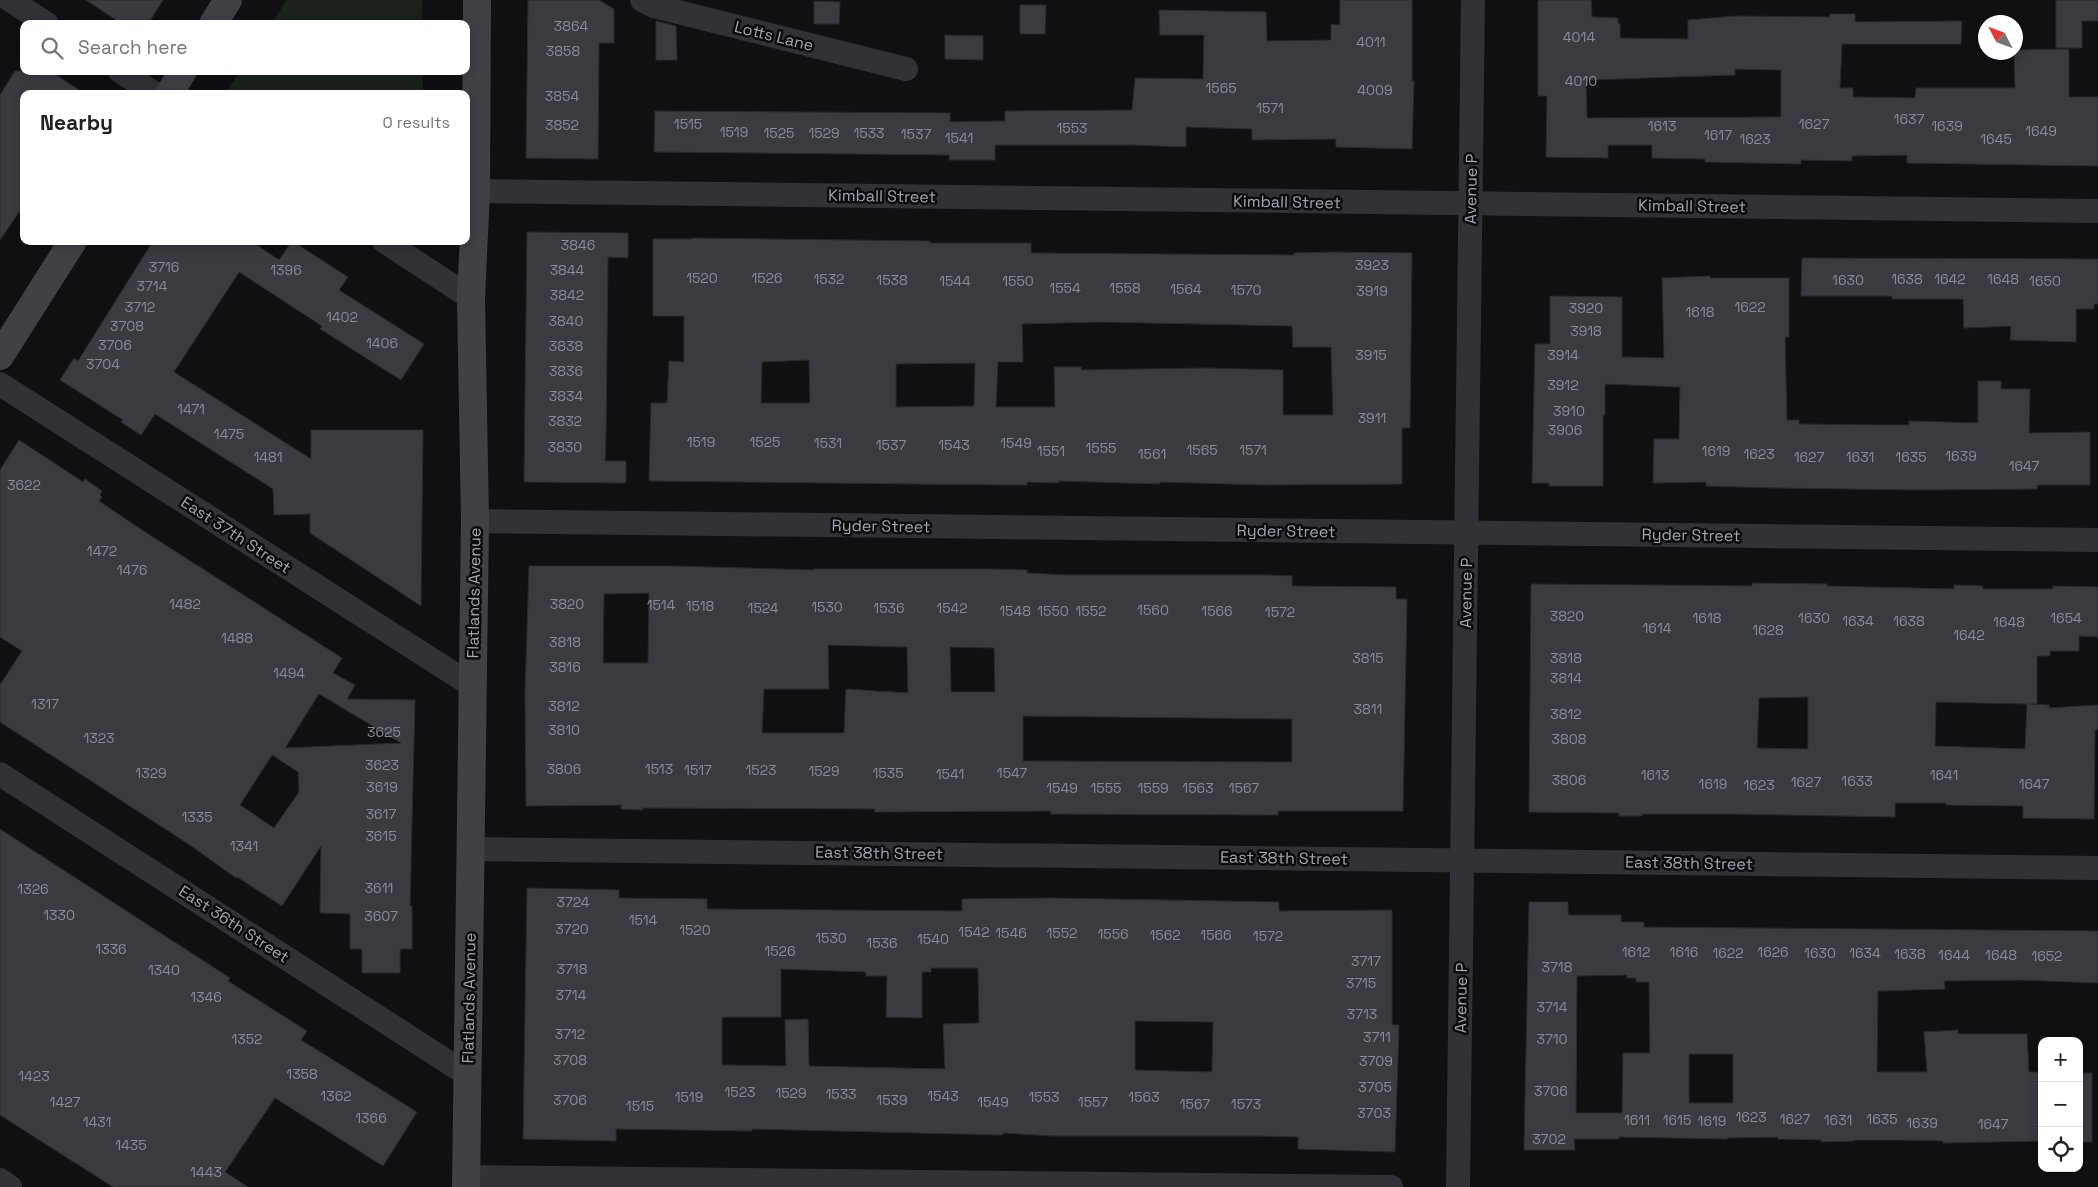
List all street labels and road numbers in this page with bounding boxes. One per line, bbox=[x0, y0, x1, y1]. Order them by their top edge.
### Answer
street label: Lotts Lane bbox=[732, 16, 816, 56]
street label: Avenue P bbox=[1460, 153, 1482, 224]
street label: Kimball Street bbox=[828, 185, 936, 207]
street label: Kimball Street bbox=[1233, 191, 1341, 213]
street label: Kimball Street bbox=[1638, 195, 1746, 217]
street label: East 37th Street bbox=[177, 492, 295, 578]
street label: Ryder Street bbox=[831, 515, 931, 537]
street label: Ryder Street bbox=[1236, 520, 1336, 542]
street label: Ryder Street bbox=[1641, 524, 1741, 546]
street label: Flatlands Avenue bbox=[462, 527, 486, 659]
street label: Avenue P bbox=[1455, 557, 1477, 628]
street label: East 38th Street bbox=[815, 841, 943, 865]
street label: East 38th Street bbox=[1220, 846, 1348, 870]
street label: East 38th Street bbox=[1625, 851, 1753, 875]
street label: East 36th Street bbox=[175, 880, 293, 968]
street label: Flatlands Avenue bbox=[457, 932, 481, 1064]
street label: Avenue P bbox=[1450, 962, 1472, 1033]

